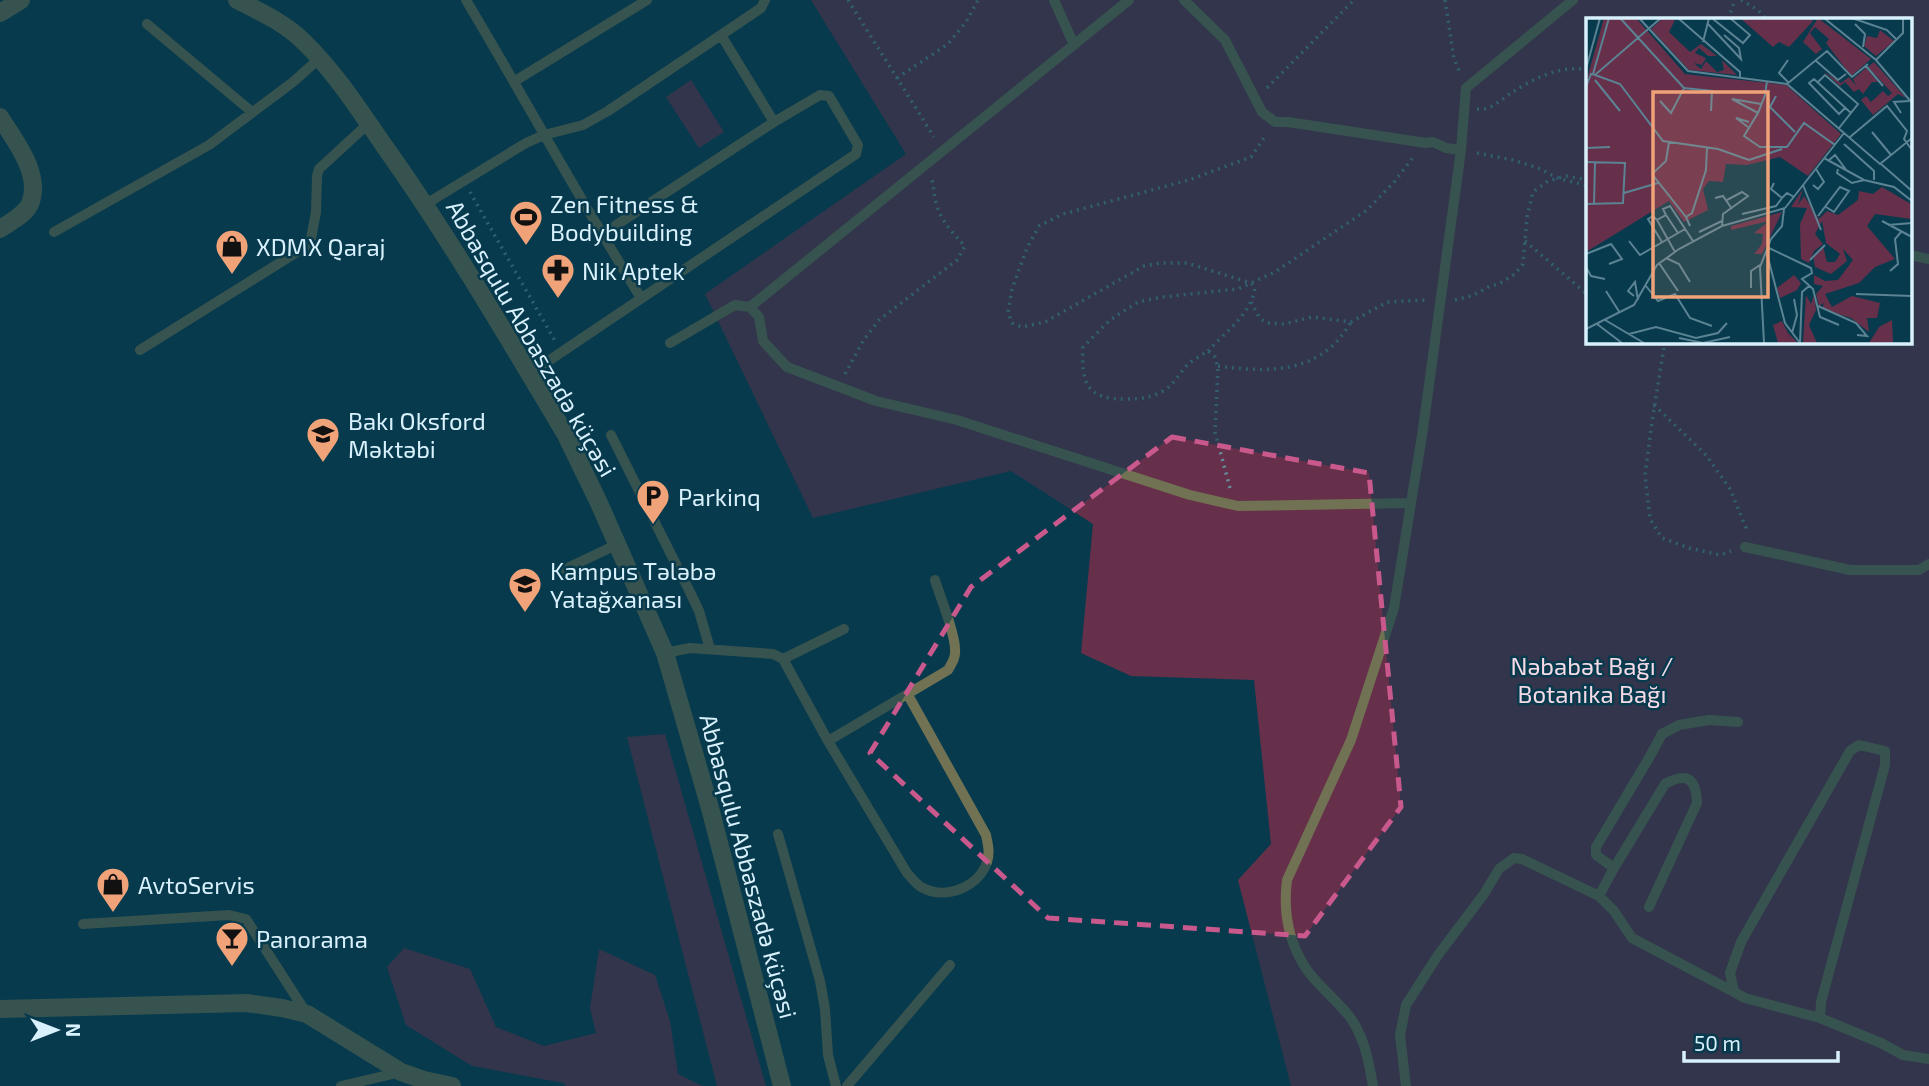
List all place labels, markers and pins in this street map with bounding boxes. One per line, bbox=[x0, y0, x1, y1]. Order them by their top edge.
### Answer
place label: Zen Fitness & Bodybuilding bbox=[550, 189, 699, 246]
sports icon: Zen Fitness & Bodybuilding bbox=[507, 198, 545, 247]
shop icon: XDMX Qaraj bbox=[213, 227, 251, 276]
place label: XDMX Qaraj bbox=[256, 232, 386, 261]
pharmacy icon: Nik Aptek bbox=[539, 251, 577, 300]
place label: Nik Aptek bbox=[582, 256, 685, 285]
place label: Bakı Oksford Məktəbi bbox=[348, 406, 486, 463]
school or university icon: Bakı Oksford Məktəbi bbox=[304, 415, 342, 464]
parking icon: Parkinq bbox=[634, 477, 672, 526]
place label: Parkinq bbox=[678, 482, 761, 511]
place label: Kampus Tələbə Yatağxanası bbox=[550, 556, 716, 613]
school or university icon: Kampus Tələbə Yatağxanası bbox=[506, 565, 544, 614]
shop icon: AvtoServis bbox=[94, 865, 132, 914]
place label: AvtoServis bbox=[138, 870, 255, 899]
bar icon: Panorama bbox=[213, 919, 251, 968]
place label: Panorama bbox=[256, 924, 368, 953]

